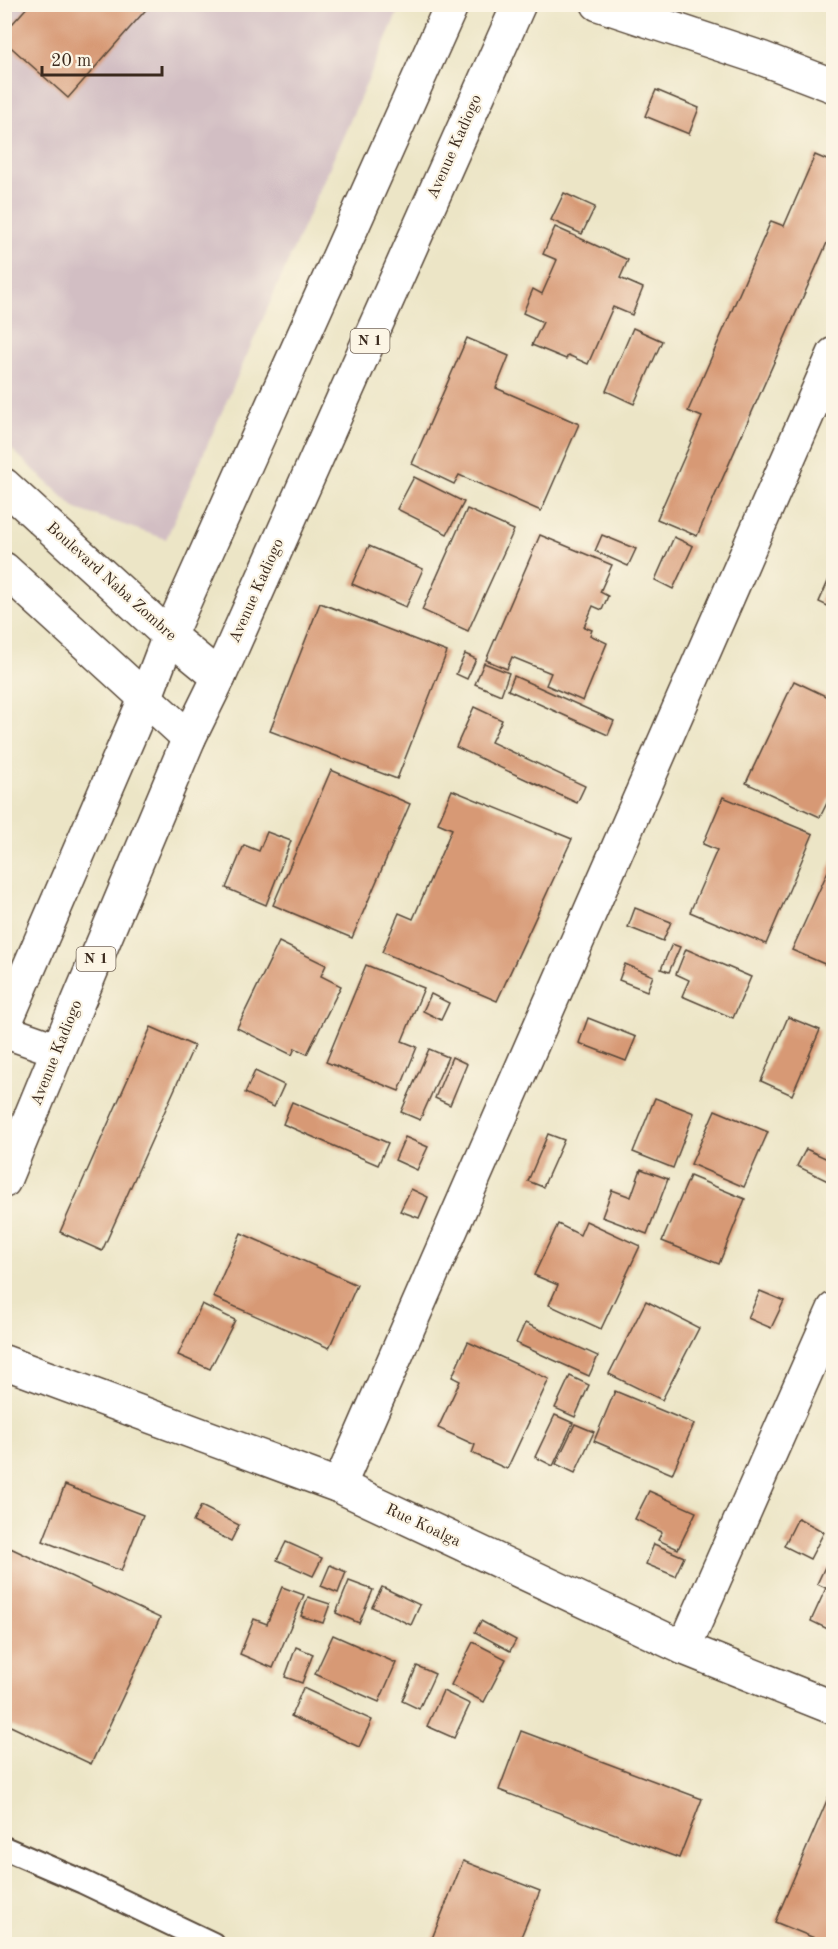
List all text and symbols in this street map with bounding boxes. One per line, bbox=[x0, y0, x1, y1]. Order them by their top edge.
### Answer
scale bar bbox=[42, 39, 162, 77]
text: 20 m bbox=[51, 52, 91, 70]
street label: Avenue Kadiogo bbox=[425, 92, 485, 202]
road number: N 1 bbox=[350, 329, 389, 353]
street label: Boulevard Naba Zombre bbox=[43, 520, 179, 644]
street label: Avenue Kadiogo bbox=[227, 536, 287, 646]
road number: N 1 bbox=[76, 947, 116, 971]
street label: Avenue Kadiogo bbox=[29, 998, 86, 1108]
street label: Rue Koalga bbox=[383, 1502, 463, 1550]

